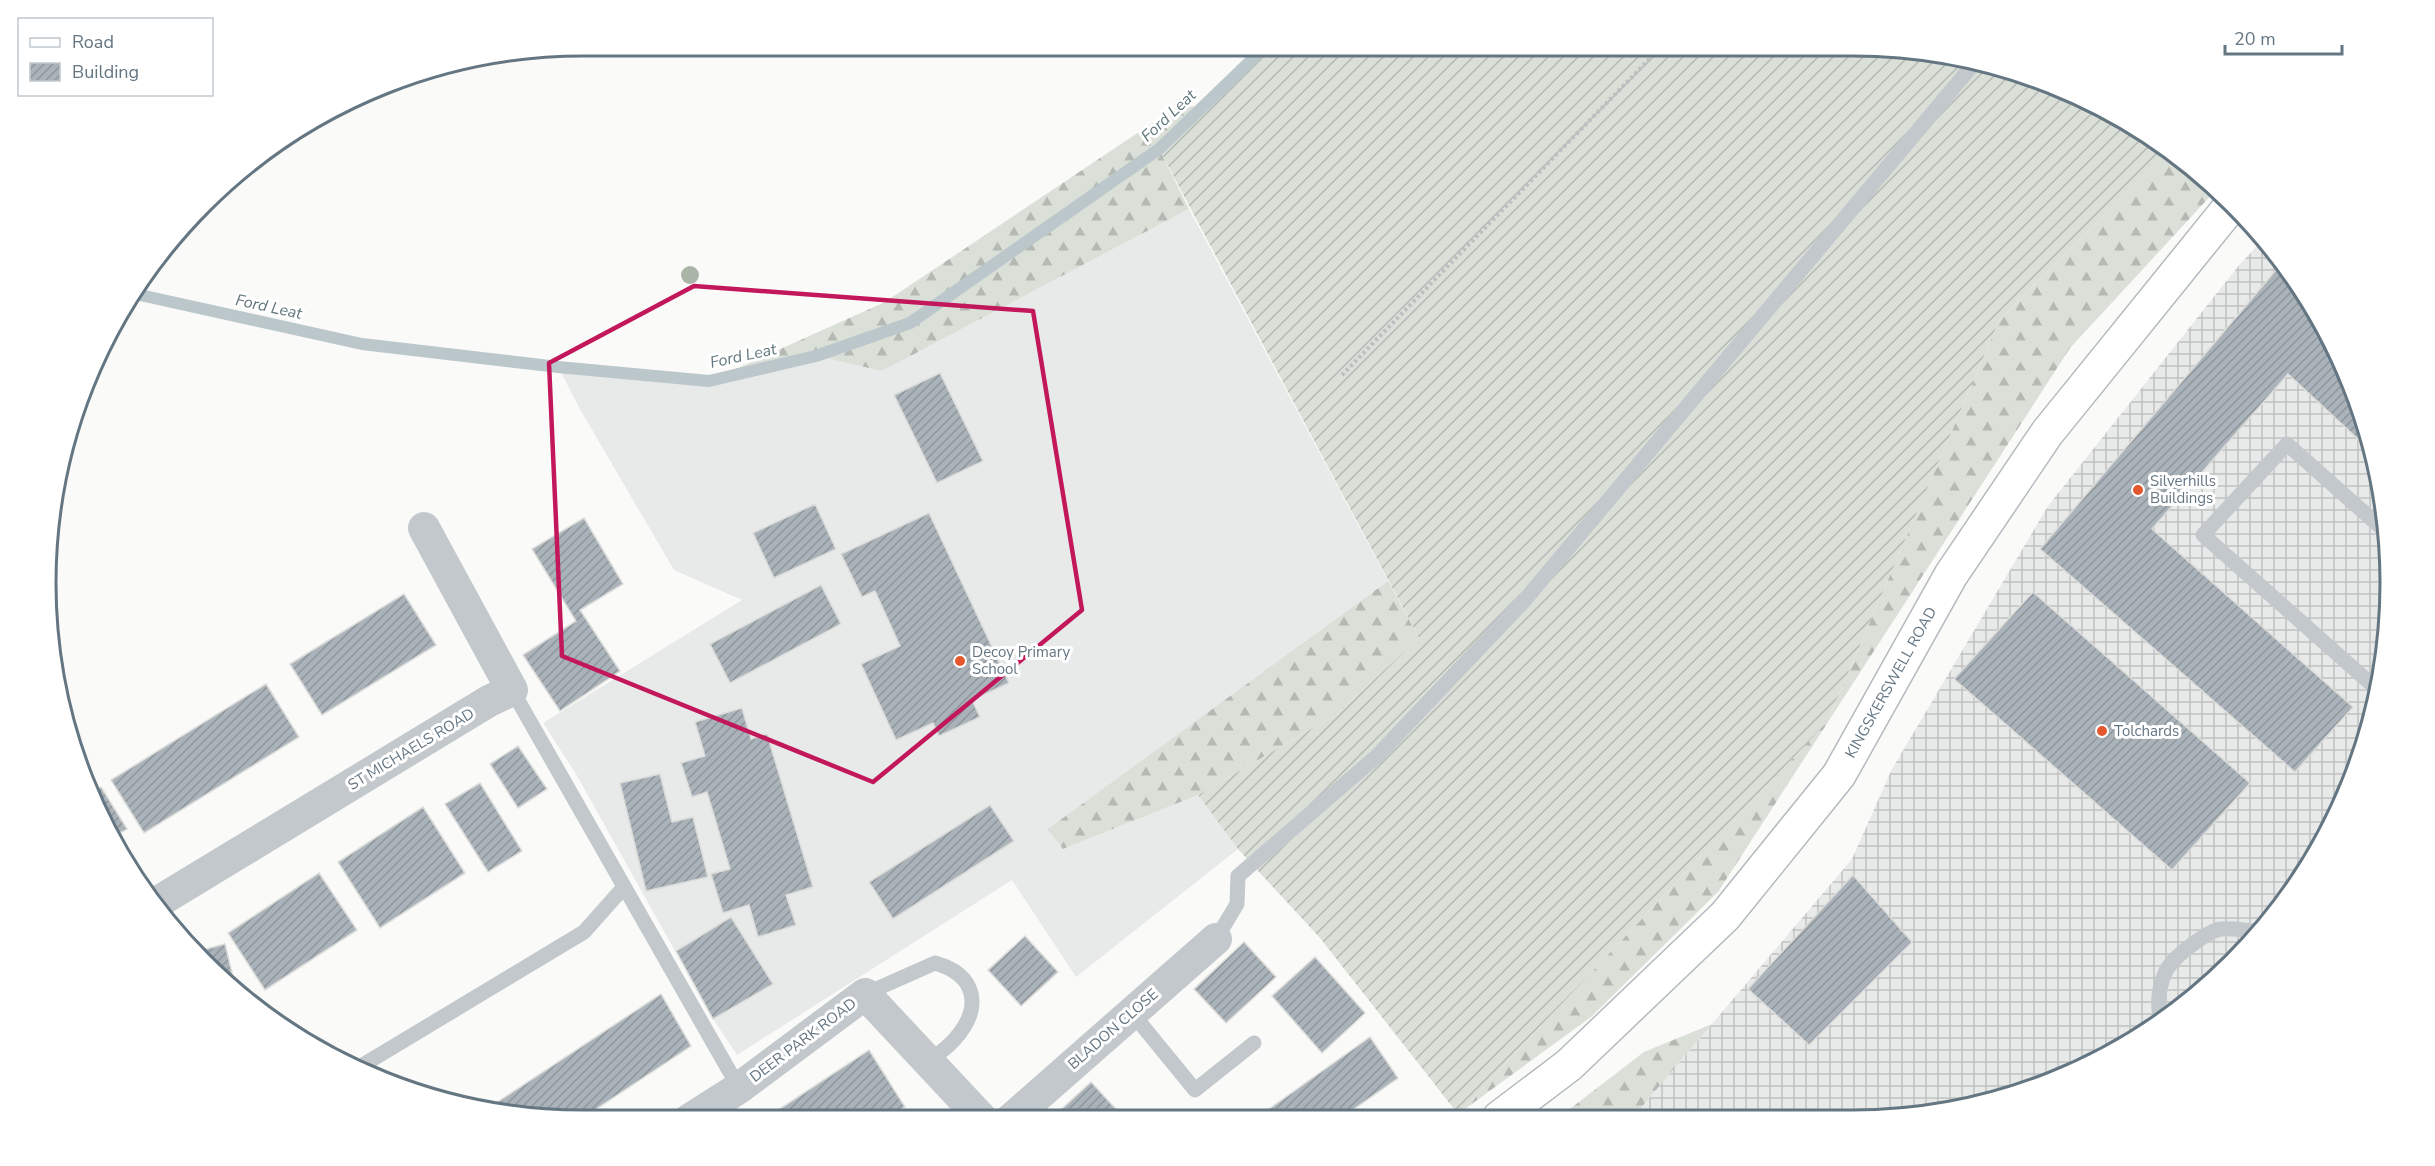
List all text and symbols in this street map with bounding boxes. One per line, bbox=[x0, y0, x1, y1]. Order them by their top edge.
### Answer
legend bbox=[18, 18, 213, 96]
scale bar bbox=[2225, 18, 2342, 56]
text: 20 m bbox=[2234, 27, 2276, 51]
text: Road bbox=[72, 30, 114, 54]
text: Building bbox=[72, 60, 139, 84]
water label: Ford Leat bbox=[1136, 84, 1201, 147]
water label: Ford Leat bbox=[233, 289, 305, 325]
water label: Ford Leat bbox=[708, 338, 779, 374]
place label: Silverhills Buildings bbox=[2150, 471, 2216, 508]
marker: Silverhills Buildings bbox=[2131, 483, 2145, 497]
street label: KINGSKERSWELL ROAD bbox=[1840, 603, 1941, 762]
place label: Decoy Primary School bbox=[972, 642, 1071, 679]
marker: Decoy Primary School bbox=[953, 654, 967, 668]
street label: ST MICHAELS ROAD bbox=[344, 703, 478, 795]
place label: Tolchards bbox=[2114, 721, 2179, 741]
marker: Tolchards bbox=[2095, 724, 2109, 738]
street label: BLADON CLOSE bbox=[1064, 984, 1162, 1074]
street label: DEER PARK ROAD bbox=[746, 993, 860, 1087]

